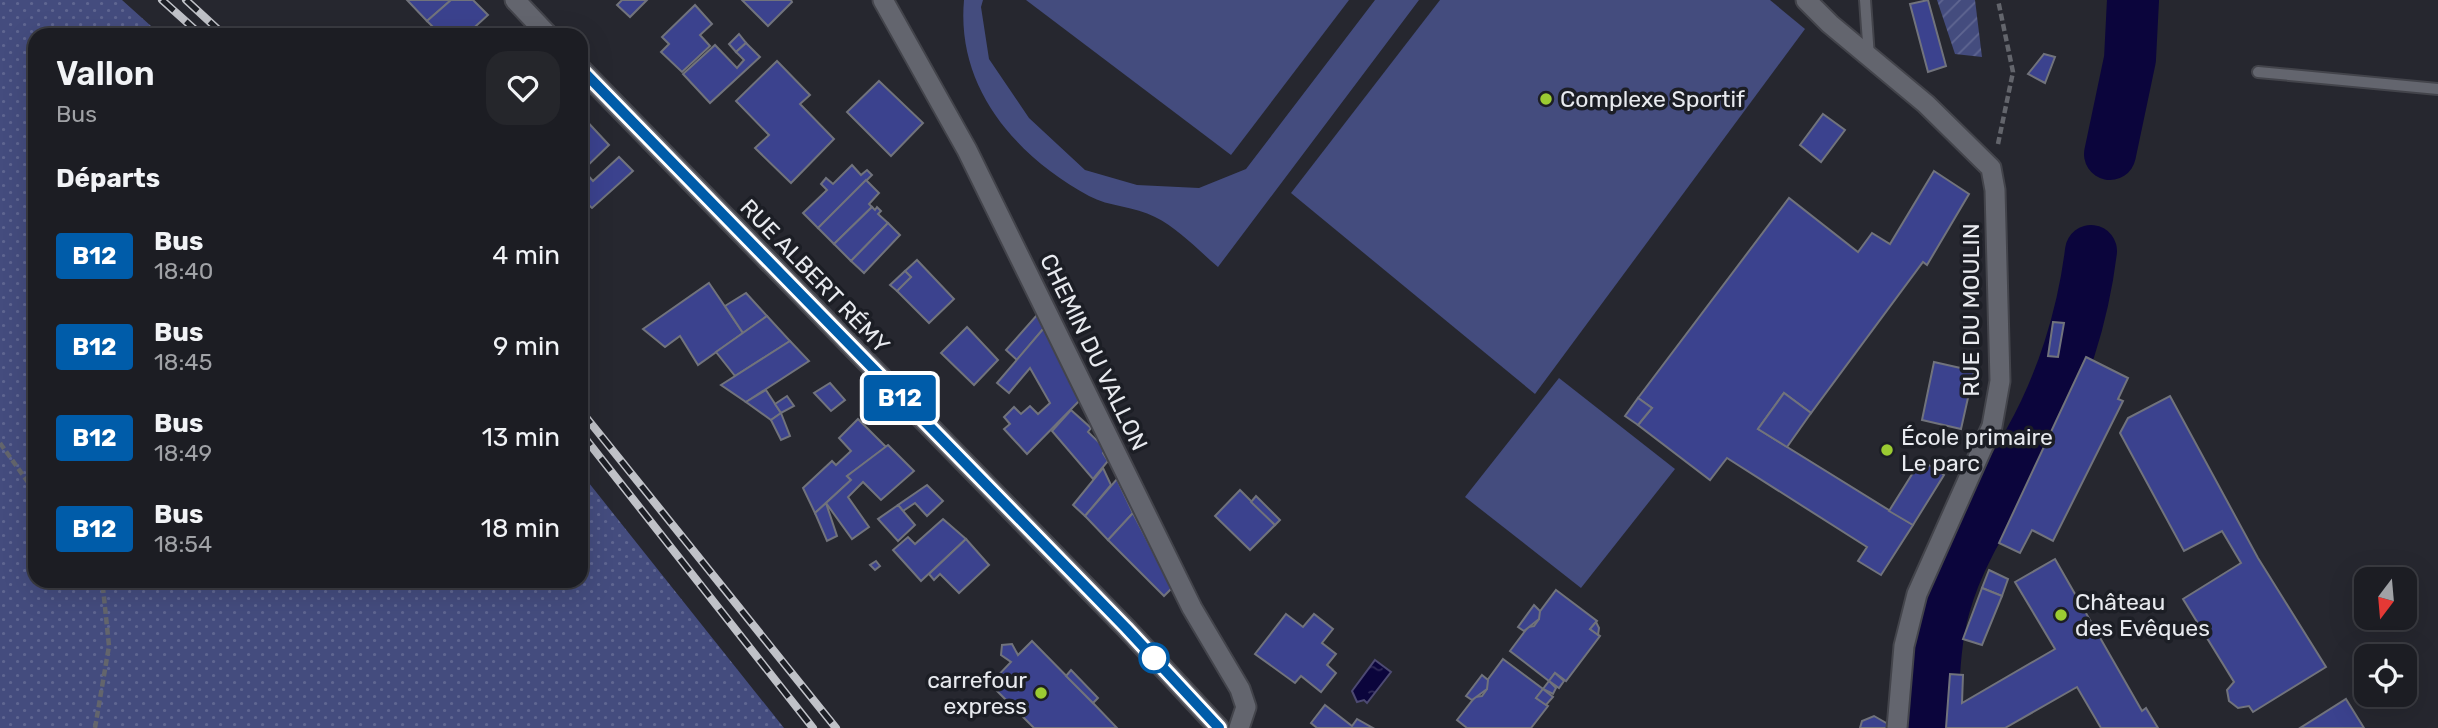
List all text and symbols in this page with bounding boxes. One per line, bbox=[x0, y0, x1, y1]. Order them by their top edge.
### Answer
button: heart bbox=[486, 51, 560, 125]
text: Vallon bbox=[56, 54, 155, 93]
place label: Complexe Sportif bbox=[1560, 85, 1745, 113]
marker: Complexe Sportif bbox=[1538, 91, 1554, 107]
text: Bus bbox=[56, 100, 97, 128]
text: Départs bbox=[56, 163, 160, 194]
street label: RUE ALBERT RÉMY bbox=[734, 193, 896, 359]
street label: RUE DU MOULIN bbox=[1957, 223, 1985, 397]
text: Bus bbox=[154, 226, 203, 257]
text: 4 min bbox=[492, 240, 560, 271]
text: B12 bbox=[72, 242, 117, 270]
street label: CHEMIN DU VALLON bbox=[1034, 249, 1154, 455]
text: 18:40 bbox=[154, 257, 213, 285]
text: Bus bbox=[154, 317, 203, 348]
text: 9 min bbox=[493, 331, 560, 362]
text: B12 bbox=[72, 333, 117, 361]
text: 18:45 bbox=[154, 348, 212, 376]
line badge: B12 bbox=[860, 375, 940, 421]
text: B12 bbox=[878, 384, 922, 412]
text: Bus bbox=[154, 408, 203, 439]
text: 13 min bbox=[482, 422, 560, 453]
place label: École primaire Le parc bbox=[1901, 423, 2053, 477]
text: B12 bbox=[72, 424, 117, 452]
text: 18:49 bbox=[154, 439, 212, 467]
marker: École primaire Le parc bbox=[1879, 442, 1895, 458]
text: Bus bbox=[154, 499, 203, 530]
text: 18 min bbox=[481, 513, 560, 544]
text: B12 bbox=[72, 515, 117, 543]
text: 18:54 bbox=[154, 530, 212, 558]
north arrow bbox=[2354, 567, 2417, 630]
map controls bbox=[2354, 567, 2417, 707]
place label: Château des Evêques bbox=[2075, 588, 2210, 642]
marker: Château des Evêques bbox=[2053, 607, 2069, 623]
unlabelled marker bbox=[1139, 643, 1169, 673]
button: locate bbox=[2354, 644, 2417, 707]
place label: carrefour express bbox=[927, 666, 1027, 720]
marker: carrefour express bbox=[1033, 685, 1049, 701]

